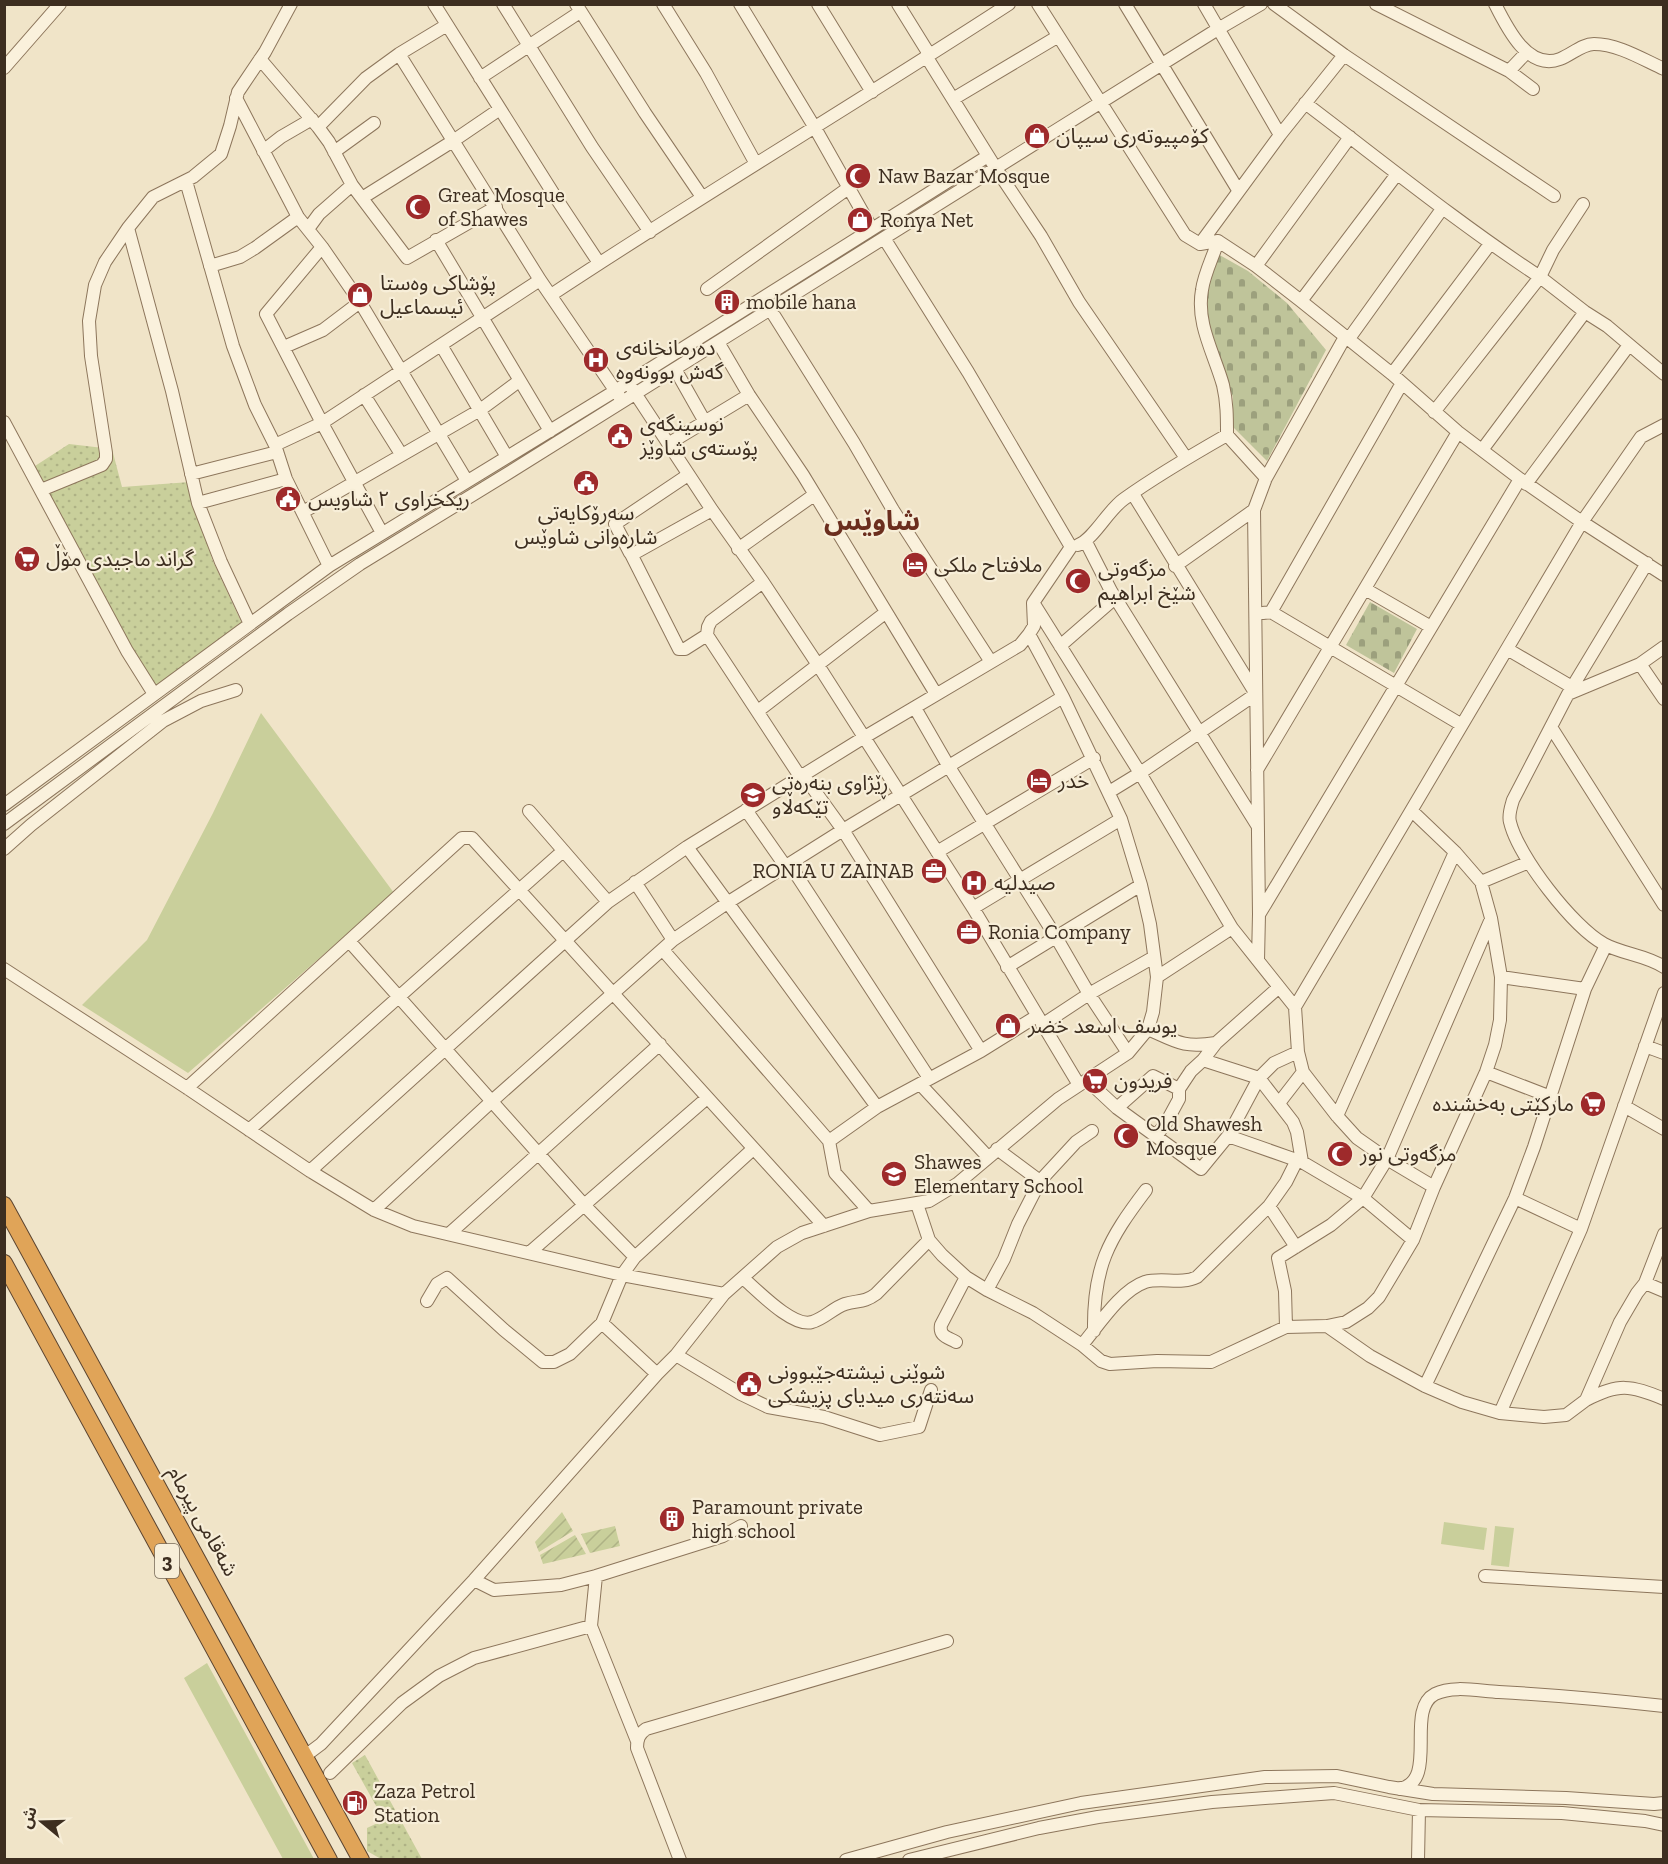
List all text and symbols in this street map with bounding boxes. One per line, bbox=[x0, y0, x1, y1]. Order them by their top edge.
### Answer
shop icon: کۆمپیوتەری سیپان bbox=[1022, 121, 1052, 151]
place label: کۆمپیوتەری سیپان bbox=[1056, 123, 1209, 149]
mosque icon: Naw Bazar Mosque bbox=[843, 161, 873, 191]
place label: Naw Bazar Mosque bbox=[878, 163, 1050, 188]
place label: Great Mosque of Shawes bbox=[438, 182, 565, 231]
mosque icon: Great Mosque of Shawes bbox=[403, 192, 433, 222]
shop icon: Ronya Net bbox=[845, 205, 875, 235]
place label: Ronya Net bbox=[880, 207, 974, 232]
place label: پۆشاکی وەستا ئیسماعیل bbox=[380, 270, 496, 319]
shop icon: پۆشاکی وەستا ئیسماعیل bbox=[345, 280, 375, 310]
building icon: mobile hana bbox=[712, 287, 742, 317]
place label: mobile hana bbox=[746, 289, 856, 314]
place label: دەرمانخانەی گەش بوونەوە bbox=[616, 335, 724, 384]
hospital icon: دەرمانخانەی گەش بوونەوە bbox=[581, 345, 611, 375]
place label: نوسینگەی پۆستەی شاوێز bbox=[639, 411, 758, 461]
public building icon: نوسینگەی پۆستەی شاوێز bbox=[605, 421, 635, 451]
public building icon: سەرۆکایەتی شارەوانی شاوێس bbox=[571, 468, 601, 498]
public building icon: ريكخراوى ۲ شاويس bbox=[273, 484, 303, 514]
place label: ريكخراوى ۲ شاويس bbox=[308, 486, 470, 511]
place label: سەرۆکایەتی شارەوانی شاوێس bbox=[514, 500, 658, 549]
district label: شاوێس bbox=[824, 505, 920, 537]
place label: گراند ماجیدی مۆڵ bbox=[46, 543, 194, 571]
supermarket icon: گراند ماجیدی مۆڵ bbox=[12, 544, 42, 574]
hotel icon: ملافتاح ملکی bbox=[900, 550, 930, 580]
place label: ملافتاح ملکی bbox=[934, 552, 1043, 580]
place label: مزگەوتی شێخ ابراهیم bbox=[1098, 556, 1196, 608]
mosque icon: مزگەوتی شێخ ابراهیم bbox=[1063, 566, 1093, 596]
hotel icon: خدر bbox=[1024, 766, 1054, 796]
place label: خدر bbox=[1057, 768, 1089, 793]
place label: ڕێژاوی بنەرەتی تێکەڵاو bbox=[772, 770, 888, 819]
school or university icon: ڕێژاوی بنەرەتی تێکەڵاو bbox=[738, 780, 768, 810]
office icon: RONIA U ZAINAB bbox=[919, 856, 949, 886]
place label: RONIA U ZAINAB bbox=[753, 858, 914, 883]
hospital icon: صیدلیە bbox=[959, 868, 989, 898]
place label: صیدلیە bbox=[994, 870, 1056, 895]
office icon: Ronia Company bbox=[954, 917, 984, 947]
place label: Ronia Company bbox=[988, 919, 1131, 944]
shop icon: يوسف اسعد خضر bbox=[993, 1011, 1023, 1041]
place label: يوسف اسعد خضر bbox=[1027, 1013, 1177, 1038]
supermarket icon: فريدون bbox=[1080, 1066, 1110, 1096]
place label: فريدون bbox=[1114, 1068, 1172, 1093]
supermarket icon: مارکێتی بەخشندە bbox=[1578, 1089, 1608, 1119]
place label: مارکێتی بەخشندە bbox=[1433, 1091, 1574, 1116]
place label: Old Shawesh Mosque bbox=[1146, 1111, 1263, 1160]
mosque icon: Old Shawesh Mosque bbox=[1111, 1121, 1141, 1151]
mosque icon: مزگەوتی نور bbox=[1325, 1139, 1355, 1169]
place label: مزگەوتی نور bbox=[1359, 1141, 1457, 1166]
place label: Shawes Elementary School bbox=[914, 1149, 1084, 1198]
school or university icon: Shawes Elementary School bbox=[879, 1159, 909, 1189]
place label: شوێنی نیشتەجێبوونی سەنتەری میدیای پزیشکی bbox=[768, 1359, 974, 1409]
public building icon: شوێنی نیشتەجێبوونی سەنتەری میدیای پزیشکی bbox=[734, 1369, 764, 1399]
street label: شەقامی پیرمام bbox=[159, 1461, 244, 1582]
place label: Paramount private high school bbox=[692, 1494, 863, 1543]
building icon: Paramount private high school bbox=[657, 1504, 687, 1534]
road number: 3 bbox=[155, 1544, 179, 1578]
place label: Zaza Petrol Station bbox=[374, 1778, 476, 1827]
fuel station icon: Zaza Petrol Station bbox=[340, 1788, 370, 1818]
north arrow bbox=[12, 1792, 72, 1852]
text: ش bbox=[16, 1804, 41, 1831]

